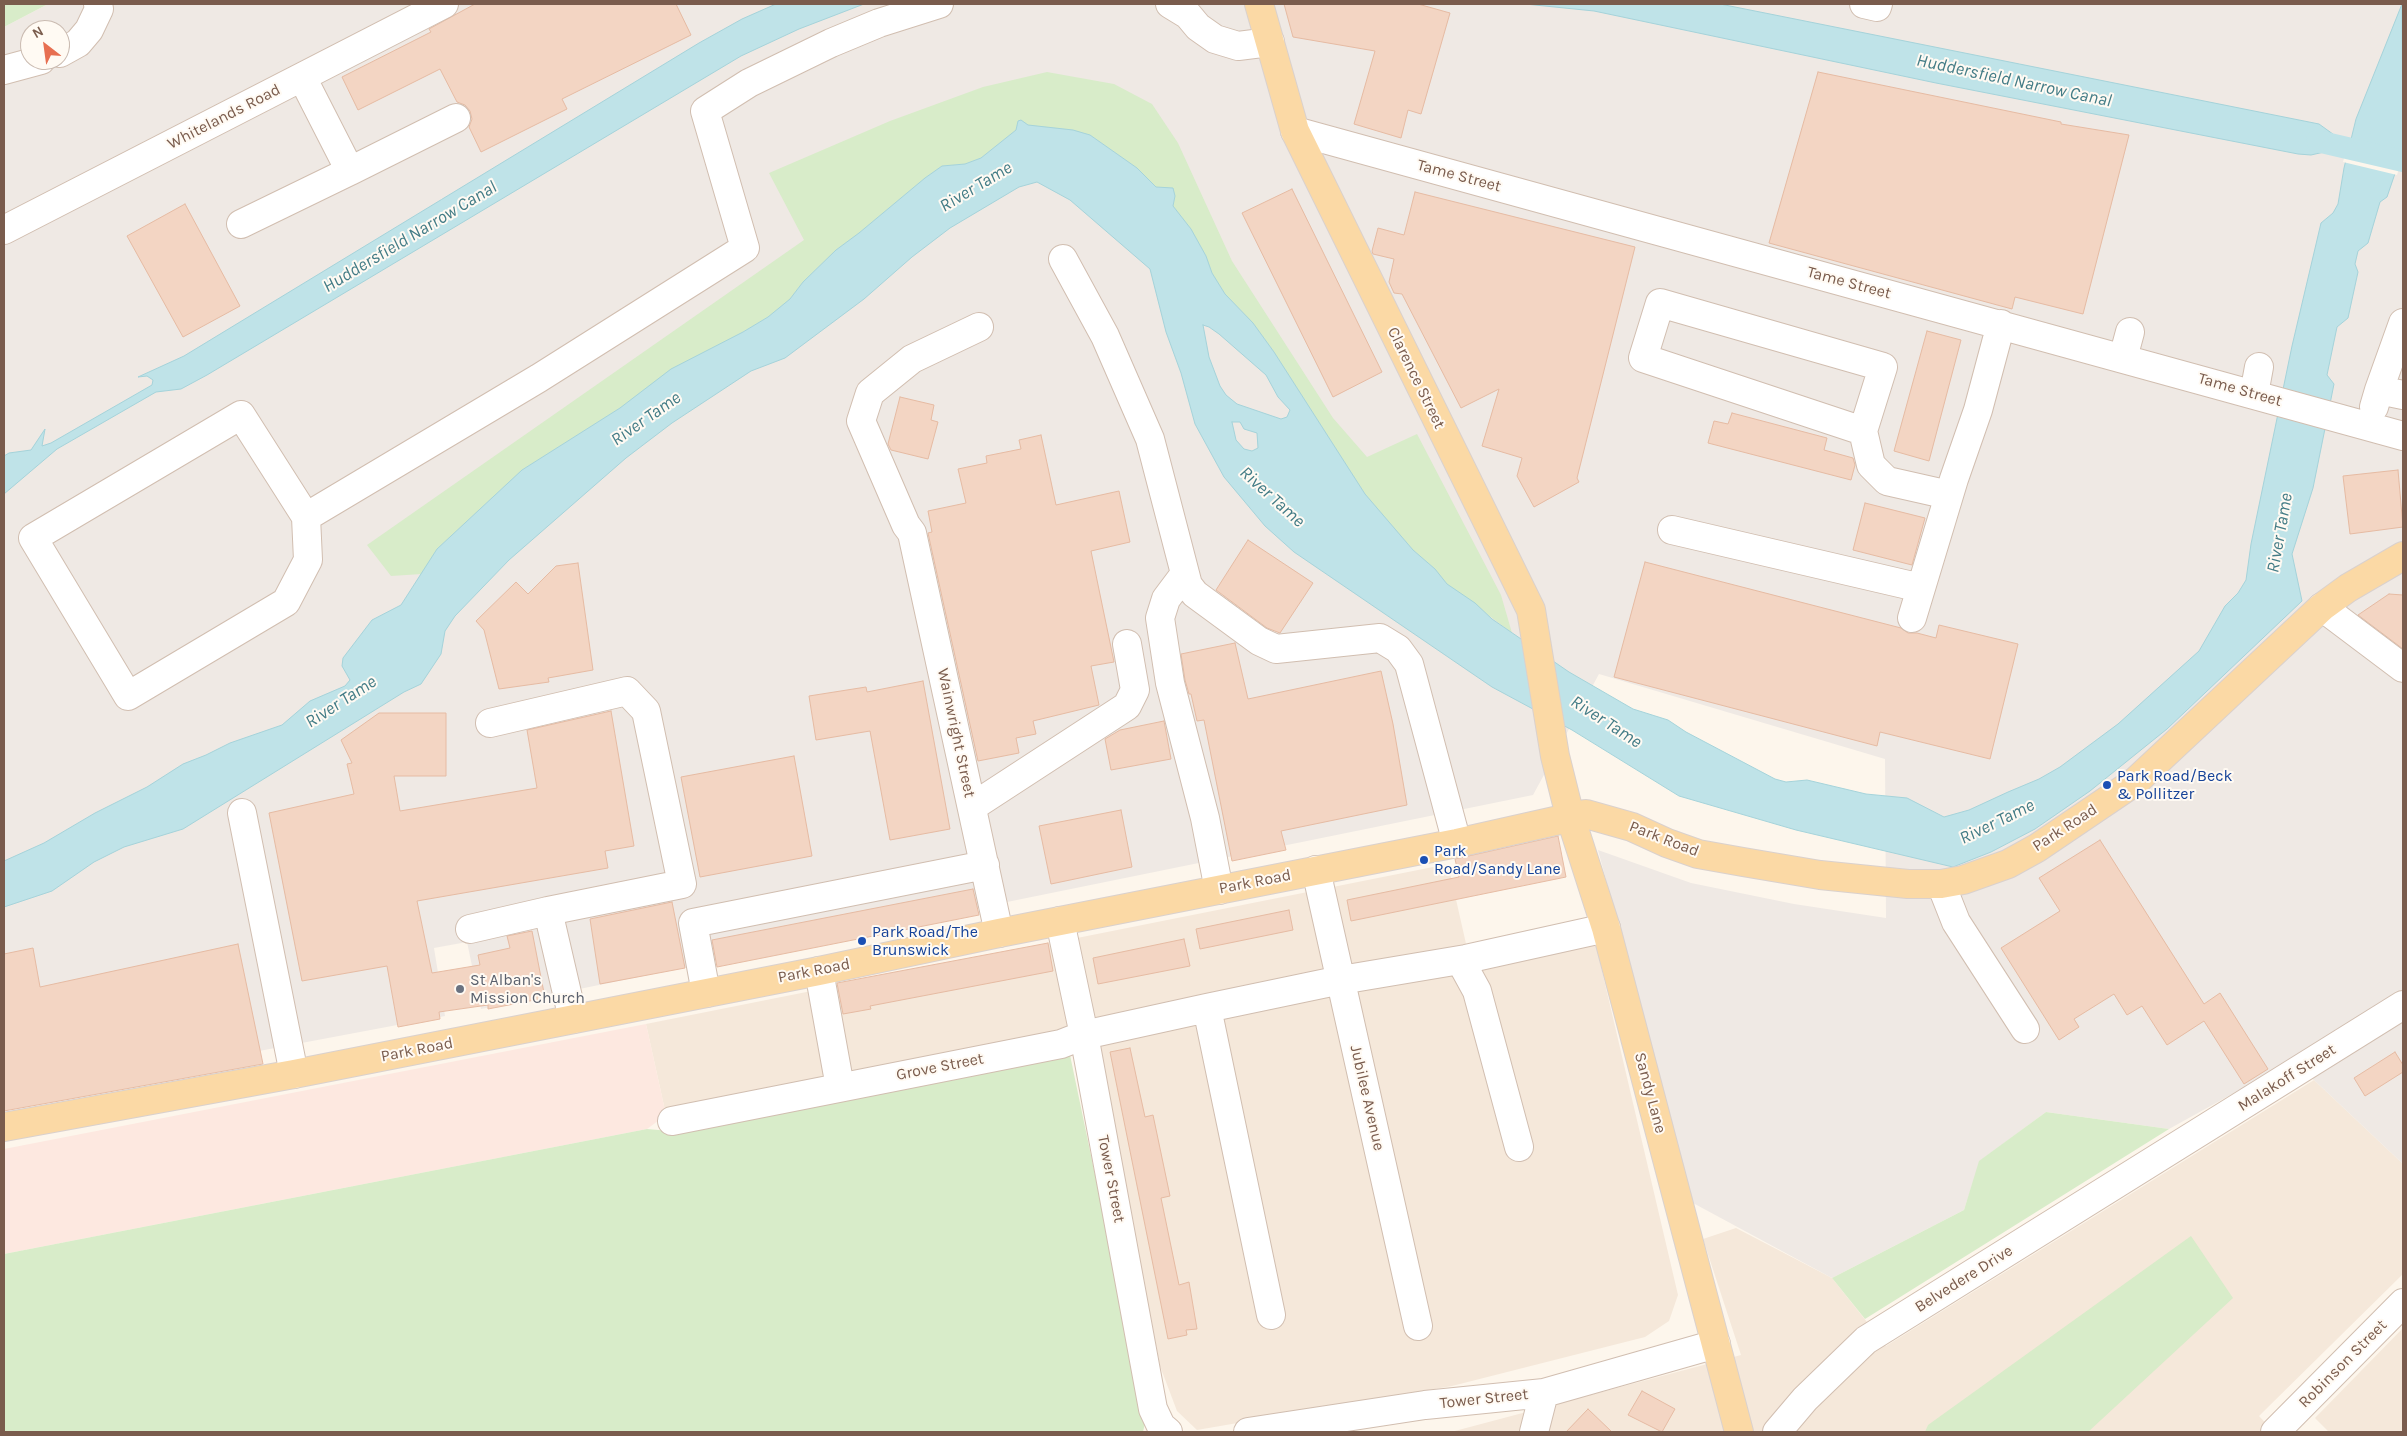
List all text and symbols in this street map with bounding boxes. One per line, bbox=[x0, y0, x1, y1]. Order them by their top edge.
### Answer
north arrow bbox=[20, 20, 70, 70]
text: N bbox=[29, 23, 46, 42]
water label: Huddersfield Narrow Canal bbox=[1914, 50, 2114, 112]
street label: Whitelands Road bbox=[164, 80, 284, 154]
street label: Tame Street bbox=[1415, 156, 1503, 196]
water label: River Tame bbox=[936, 157, 1016, 217]
water label: Huddersfield Narrow Canal bbox=[319, 176, 501, 298]
street label: Tame Street bbox=[1805, 263, 1893, 303]
street label: Clarence Street bbox=[1383, 324, 1449, 432]
street label: Tame Street bbox=[2196, 369, 2284, 411]
water label: River Tame bbox=[607, 387, 685, 451]
water label: River Tame bbox=[1235, 462, 1309, 532]
water label: River Tame bbox=[2262, 491, 2298, 575]
street label: Wainwright Street bbox=[933, 667, 979, 799]
water label: River Tame bbox=[301, 671, 381, 733]
water label: River Tame bbox=[1566, 691, 1646, 753]
place label: Park Road/Beck & Pollitzer bbox=[2117, 766, 2232, 804]
marker: Park Road/Beck & Pollitzer bbox=[2101, 779, 2113, 791]
water label: River Tame bbox=[1956, 795, 2038, 849]
street label: Park Road bbox=[2029, 800, 2101, 856]
street label: Park Road bbox=[1626, 817, 1702, 861]
place label: Park Road/Sandy Lane bbox=[1434, 841, 1561, 879]
marker: Park Road/Sandy Lane bbox=[1418, 854, 1430, 866]
street label: Park Road bbox=[1217, 866, 1293, 898]
place label: Park Road/The Brunswick bbox=[872, 922, 978, 960]
marker: Park Road/The Brunswick bbox=[856, 935, 868, 947]
street label: Park Road bbox=[776, 955, 852, 987]
place label: St Alban's Mission Church bbox=[470, 970, 585, 1008]
marker: St Alban's Mission Church bbox=[454, 983, 466, 995]
street label: Park Road bbox=[379, 1034, 455, 1066]
street label: Malakoff Street bbox=[2234, 1040, 2340, 1116]
street label: Jubilee Avenue bbox=[1346, 1043, 1388, 1153]
street label: Grove Street bbox=[895, 1049, 985, 1085]
street label: Sandy Lane bbox=[1630, 1050, 1670, 1136]
street label: Tower Street bbox=[1093, 1134, 1129, 1224]
street label: Belvedere Drive bbox=[1912, 1241, 2016, 1317]
street label: Robinson Street bbox=[2295, 1316, 2391, 1412]
street label: Tower Street bbox=[1439, 1385, 1529, 1413]

